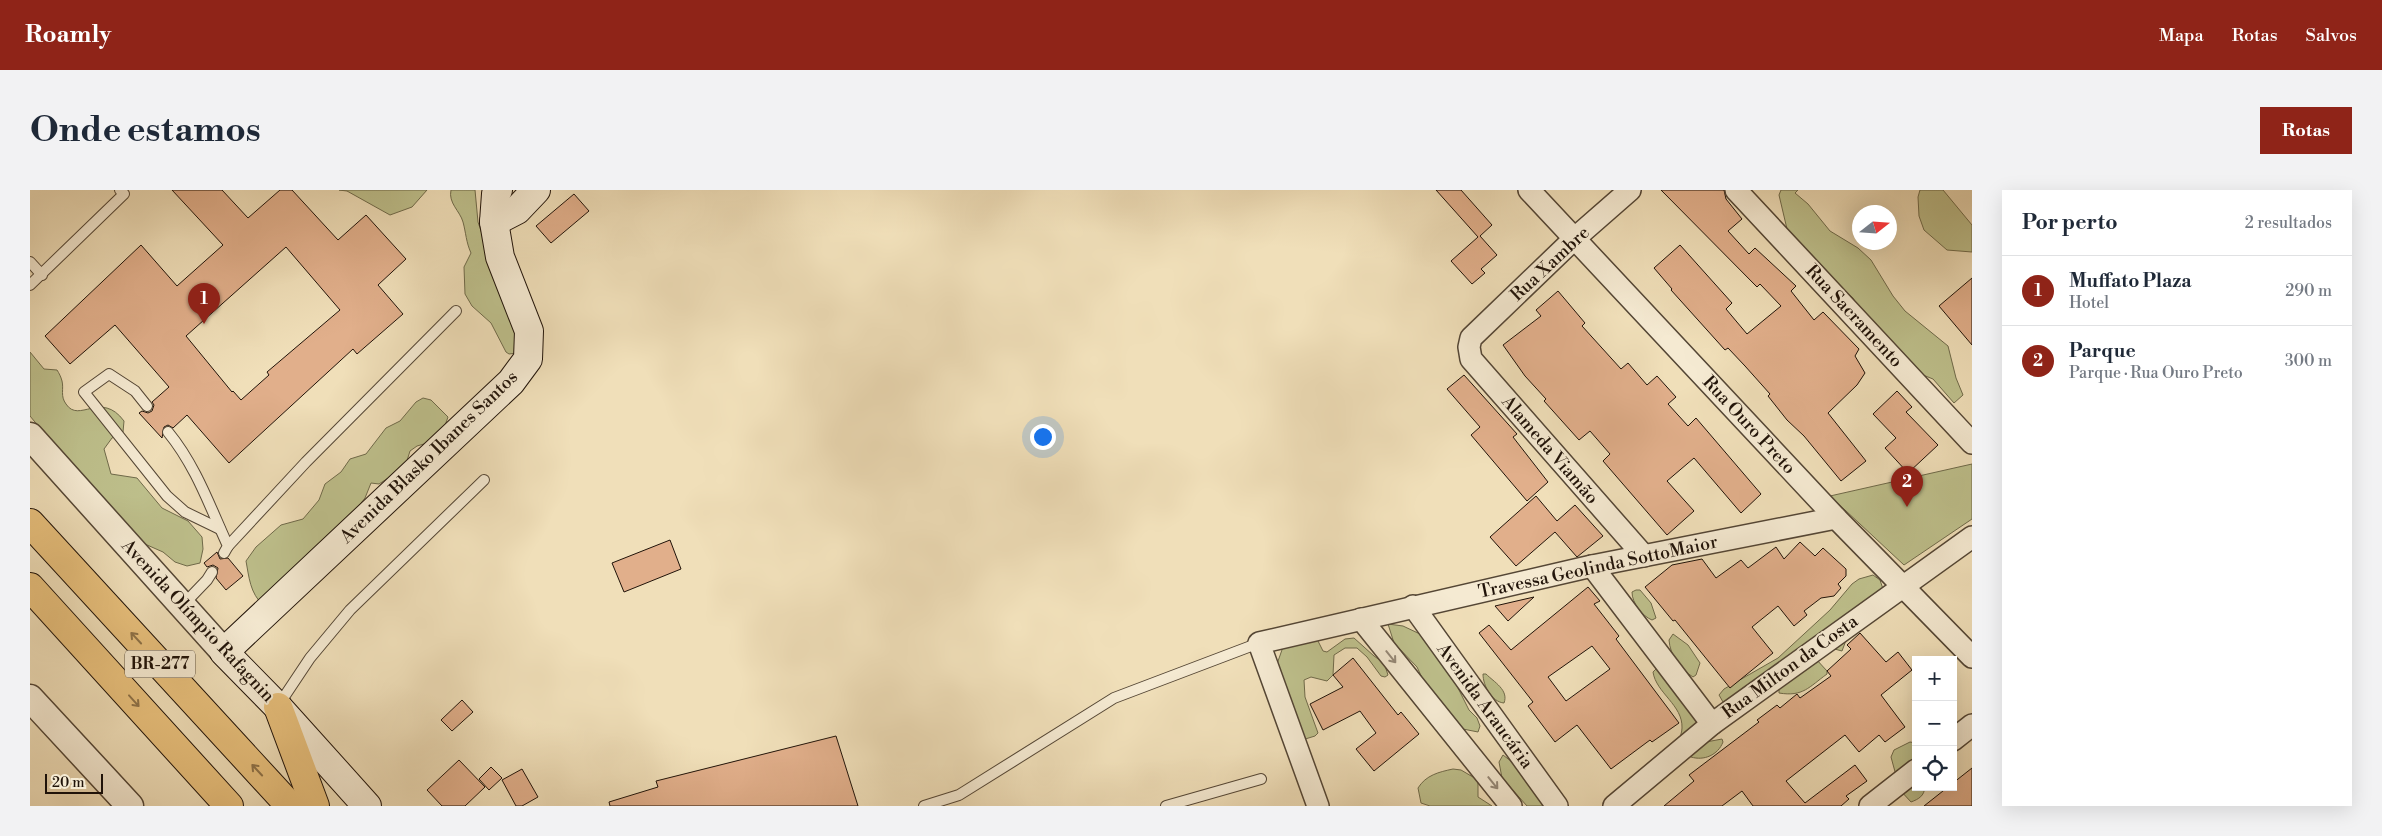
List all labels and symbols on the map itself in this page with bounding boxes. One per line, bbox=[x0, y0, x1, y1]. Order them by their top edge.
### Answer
north arrow bbox=[1852, 205, 1897, 250]
street label: Rua Xambre bbox=[1506, 221, 1594, 307]
street label: Rua Sacramento bbox=[1800, 260, 1908, 372]
pin: 1 bbox=[188, 283, 220, 324]
street label: Avenida Blasko Ibanes Santos bbox=[334, 366, 523, 549]
street label: Rua Ouro Preto bbox=[1697, 371, 1801, 479]
street label: Alameda Viamão bbox=[1496, 390, 1603, 509]
your location bbox=[1030, 424, 1056, 450]
pin: 2 bbox=[1891, 466, 1923, 507]
street label: Travessa Geolinda SottoMaior bbox=[1476, 530, 1720, 604]
street label: Avenida Olímpio Rafagnin bbox=[116, 534, 280, 707]
street label: Rua Milton da Costa bbox=[1717, 609, 1863, 724]
one-way arrow bbox=[130, 631, 141, 644]
street label: Avenida Araucária bbox=[1431, 638, 1539, 774]
road number: BR-277 bbox=[125, 650, 195, 678]
one-way arrow bbox=[1386, 650, 1397, 663]
one-way arrow bbox=[128, 694, 140, 707]
one-way arrow bbox=[251, 764, 263, 777]
scale bar bbox=[45, 771, 102, 794]
one-way arrow bbox=[1488, 777, 1499, 790]

